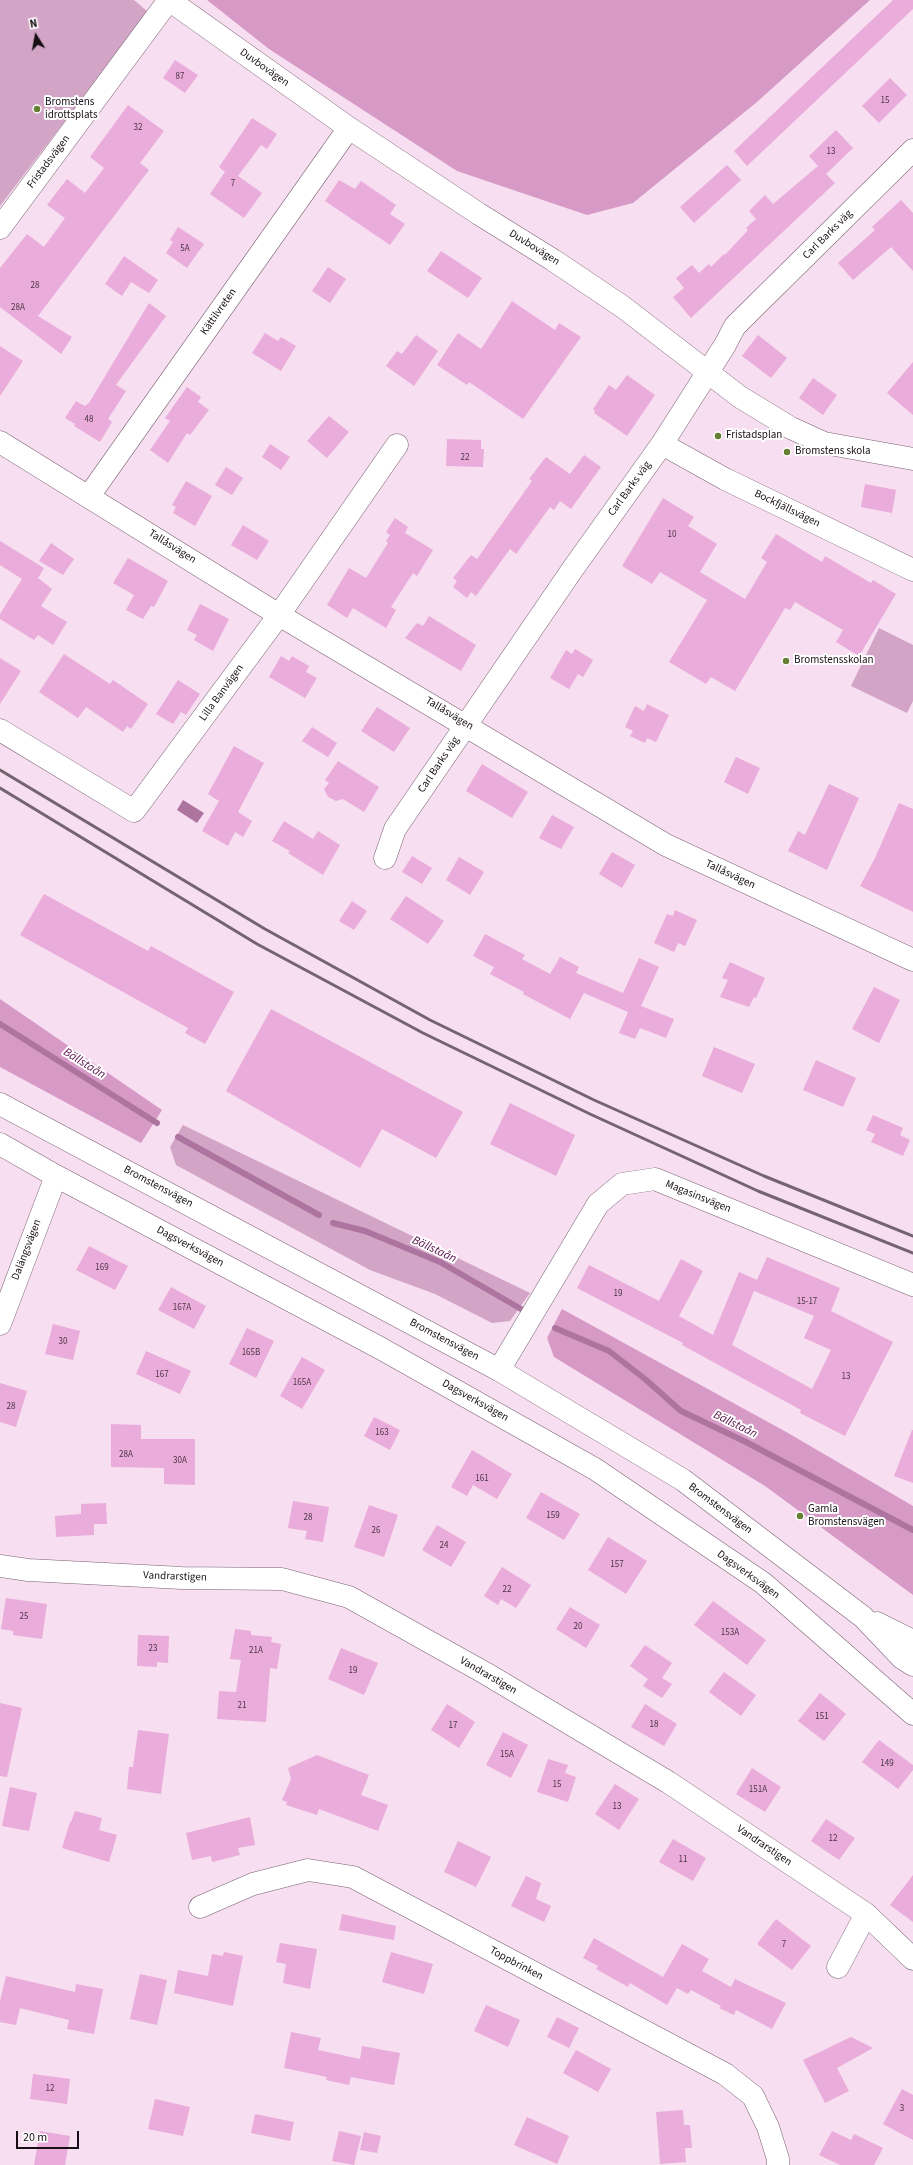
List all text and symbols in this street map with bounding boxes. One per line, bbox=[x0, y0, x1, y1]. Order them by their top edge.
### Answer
north arrow bbox=[16, 16, 56, 56]
text: N bbox=[29, 16, 39, 32]
street label: Duvbovägen bbox=[237, 46, 291, 90]
house number: 87 bbox=[176, 72, 184, 82]
place label: Bromstens idrottsplats bbox=[45, 96, 98, 122]
house number: 15 bbox=[881, 96, 889, 106]
marker: Bromstens idrottsplats bbox=[32, 104, 42, 114]
house number: 32 bbox=[134, 123, 142, 133]
street label: Fristadsvägen bbox=[25, 133, 73, 191]
house number: 13 bbox=[827, 147, 835, 157]
house number: 7 bbox=[231, 179, 235, 189]
street label: Carl Barks väg bbox=[800, 207, 856, 263]
street label: Duvbovägen bbox=[506, 227, 562, 269]
house number: 5A bbox=[180, 244, 190, 254]
house number: 28 bbox=[31, 281, 39, 291]
street label: Kättilvreten bbox=[198, 286, 240, 338]
house number: 28A bbox=[11, 303, 25, 313]
house number: 48 bbox=[85, 415, 93, 425]
place label: Fristadsplan bbox=[726, 429, 782, 443]
marker: Fristadsplan bbox=[713, 431, 723, 441]
place label: Bromstens skola bbox=[795, 445, 871, 459]
marker: Bromstens skola bbox=[782, 447, 792, 457]
house number: 22 bbox=[461, 453, 469, 463]
street label: Carl Barks väg bbox=[606, 459, 654, 519]
street label: Bockfjällsvägen bbox=[752, 487, 822, 531]
street label: Tallåsvägen bbox=[146, 527, 198, 567]
house number: 10 bbox=[668, 530, 676, 540]
place label: Bromstensskolan bbox=[794, 654, 873, 668]
marker: Bromstensskolan bbox=[781, 656, 791, 666]
street label: Lilla Banvägen bbox=[197, 662, 247, 724]
street label: Tallåsvägen bbox=[423, 695, 475, 733]
street label: Carl Barks väg bbox=[415, 734, 463, 796]
street label: Tallåsvägen bbox=[703, 858, 757, 892]
water label: Bällstaån bbox=[60, 1045, 108, 1083]
street label: Bromstensvägen bbox=[121, 1163, 195, 1211]
street label: Magasinsvägen bbox=[663, 1178, 733, 1216]
street label: Dalängsvägen bbox=[9, 1218, 45, 1282]
street label: Dagsverksvägen bbox=[154, 1224, 226, 1270]
water label: Bällstaån bbox=[410, 1234, 458, 1266]
house number: 169 bbox=[95, 1263, 109, 1273]
house number: 19 bbox=[614, 1289, 622, 1299]
house number: 15-17 bbox=[797, 1297, 817, 1307]
house number: 167A bbox=[173, 1303, 191, 1313]
street label: Bromstensvägen bbox=[407, 1316, 481, 1364]
house number: 30 bbox=[59, 1337, 67, 1347]
house number: 165B bbox=[242, 1348, 260, 1358]
house number: 167 bbox=[155, 1370, 169, 1380]
house number: 13 bbox=[842, 1372, 850, 1382]
street label: Dagsverksvägen bbox=[439, 1377, 511, 1425]
house number: 165A bbox=[293, 1378, 311, 1388]
house number: 28 bbox=[7, 1402, 15, 1412]
water label: Bällstaån bbox=[711, 1408, 759, 1442]
house number: 163 bbox=[375, 1428, 389, 1438]
house number: 28A bbox=[119, 1450, 133, 1460]
house number: 30A bbox=[173, 1456, 187, 1466]
house number: 161 bbox=[475, 1474, 489, 1484]
street label: Bromstensvägen bbox=[685, 1481, 755, 1537]
place label: Gamla Bromstensvägen bbox=[808, 1503, 885, 1529]
house number: 159 bbox=[546, 1511, 560, 1521]
marker: Gamla Bromstensvägen bbox=[795, 1511, 805, 1521]
house number: 28 bbox=[304, 1513, 312, 1523]
house number: 26 bbox=[372, 1526, 380, 1536]
house number: 24 bbox=[440, 1541, 448, 1551]
street label: Dagsverksvägen bbox=[714, 1548, 782, 1602]
house number: 157 bbox=[610, 1560, 624, 1570]
street label: Vandrarstigen bbox=[143, 1569, 207, 1585]
house number: 22 bbox=[503, 1585, 511, 1595]
house number: 25 bbox=[20, 1612, 28, 1622]
house number: 20 bbox=[574, 1622, 582, 1632]
house number: 153A bbox=[721, 1628, 739, 1638]
house number: 23 bbox=[149, 1644, 157, 1654]
house number: 21A bbox=[249, 1646, 263, 1656]
street label: Vandrarstigen bbox=[457, 1654, 519, 1698]
house number: 19 bbox=[349, 1666, 357, 1676]
house number: 21 bbox=[238, 1701, 246, 1711]
house number: 151 bbox=[815, 1712, 829, 1722]
house number: 18 bbox=[650, 1720, 658, 1730]
house number: 17 bbox=[449, 1721, 457, 1731]
house number: 15A bbox=[500, 1750, 514, 1760]
house number: 149 bbox=[880, 1759, 894, 1769]
house number: 15 bbox=[553, 1780, 561, 1790]
house number: 151A bbox=[749, 1785, 767, 1795]
house number: 13 bbox=[613, 1802, 621, 1812]
street label: Vandrarstigen bbox=[734, 1823, 794, 1869]
house number: 12 bbox=[829, 1834, 837, 1844]
house number: 11 bbox=[679, 1855, 687, 1865]
house number: 7 bbox=[782, 1940, 786, 1950]
street label: Toppbrinken bbox=[487, 1944, 545, 1984]
house number: 12 bbox=[46, 2084, 54, 2094]
house number: 3 bbox=[900, 2104, 904, 2114]
scale bar bbox=[18, 2123, 81, 2149]
text: 20 m bbox=[23, 2129, 47, 2146]

